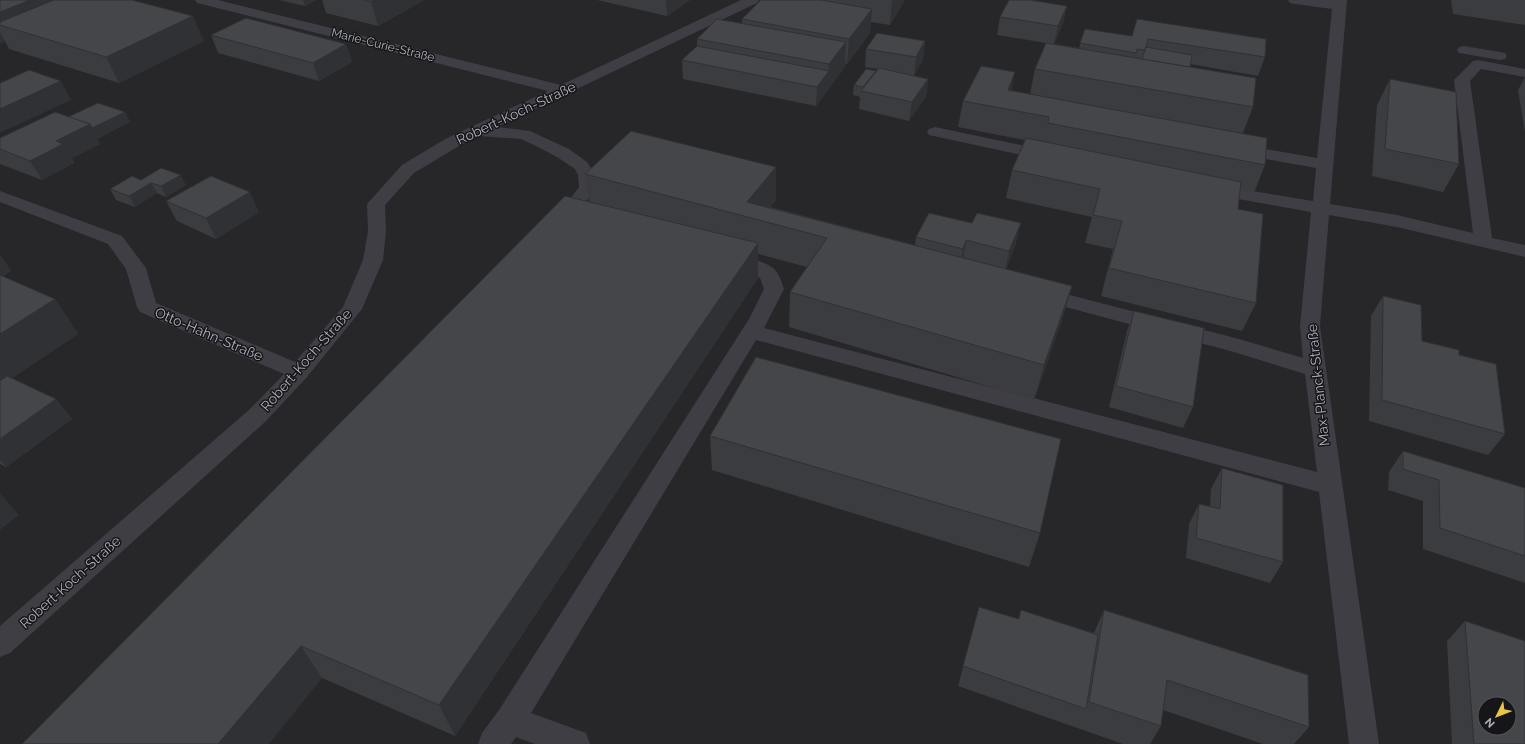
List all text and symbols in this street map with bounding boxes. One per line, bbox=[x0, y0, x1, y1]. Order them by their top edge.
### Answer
street label: Marie-Curie-Straße bbox=[330, 25, 436, 65]
street label: Robert-Koch-Straße bbox=[454, 78, 578, 148]
street label: Otto-Hahn-Straße bbox=[153, 304, 265, 364]
street label: Robert-Koch-Straße bbox=[257, 306, 355, 414]
street label: Max-Planck-Straße bbox=[1304, 323, 1332, 447]
street label: Robert-Koch-Straße bbox=[16, 533, 124, 631]
north arrow bbox=[1477, 696, 1517, 736]
text: N bbox=[1482, 715, 1498, 730]

